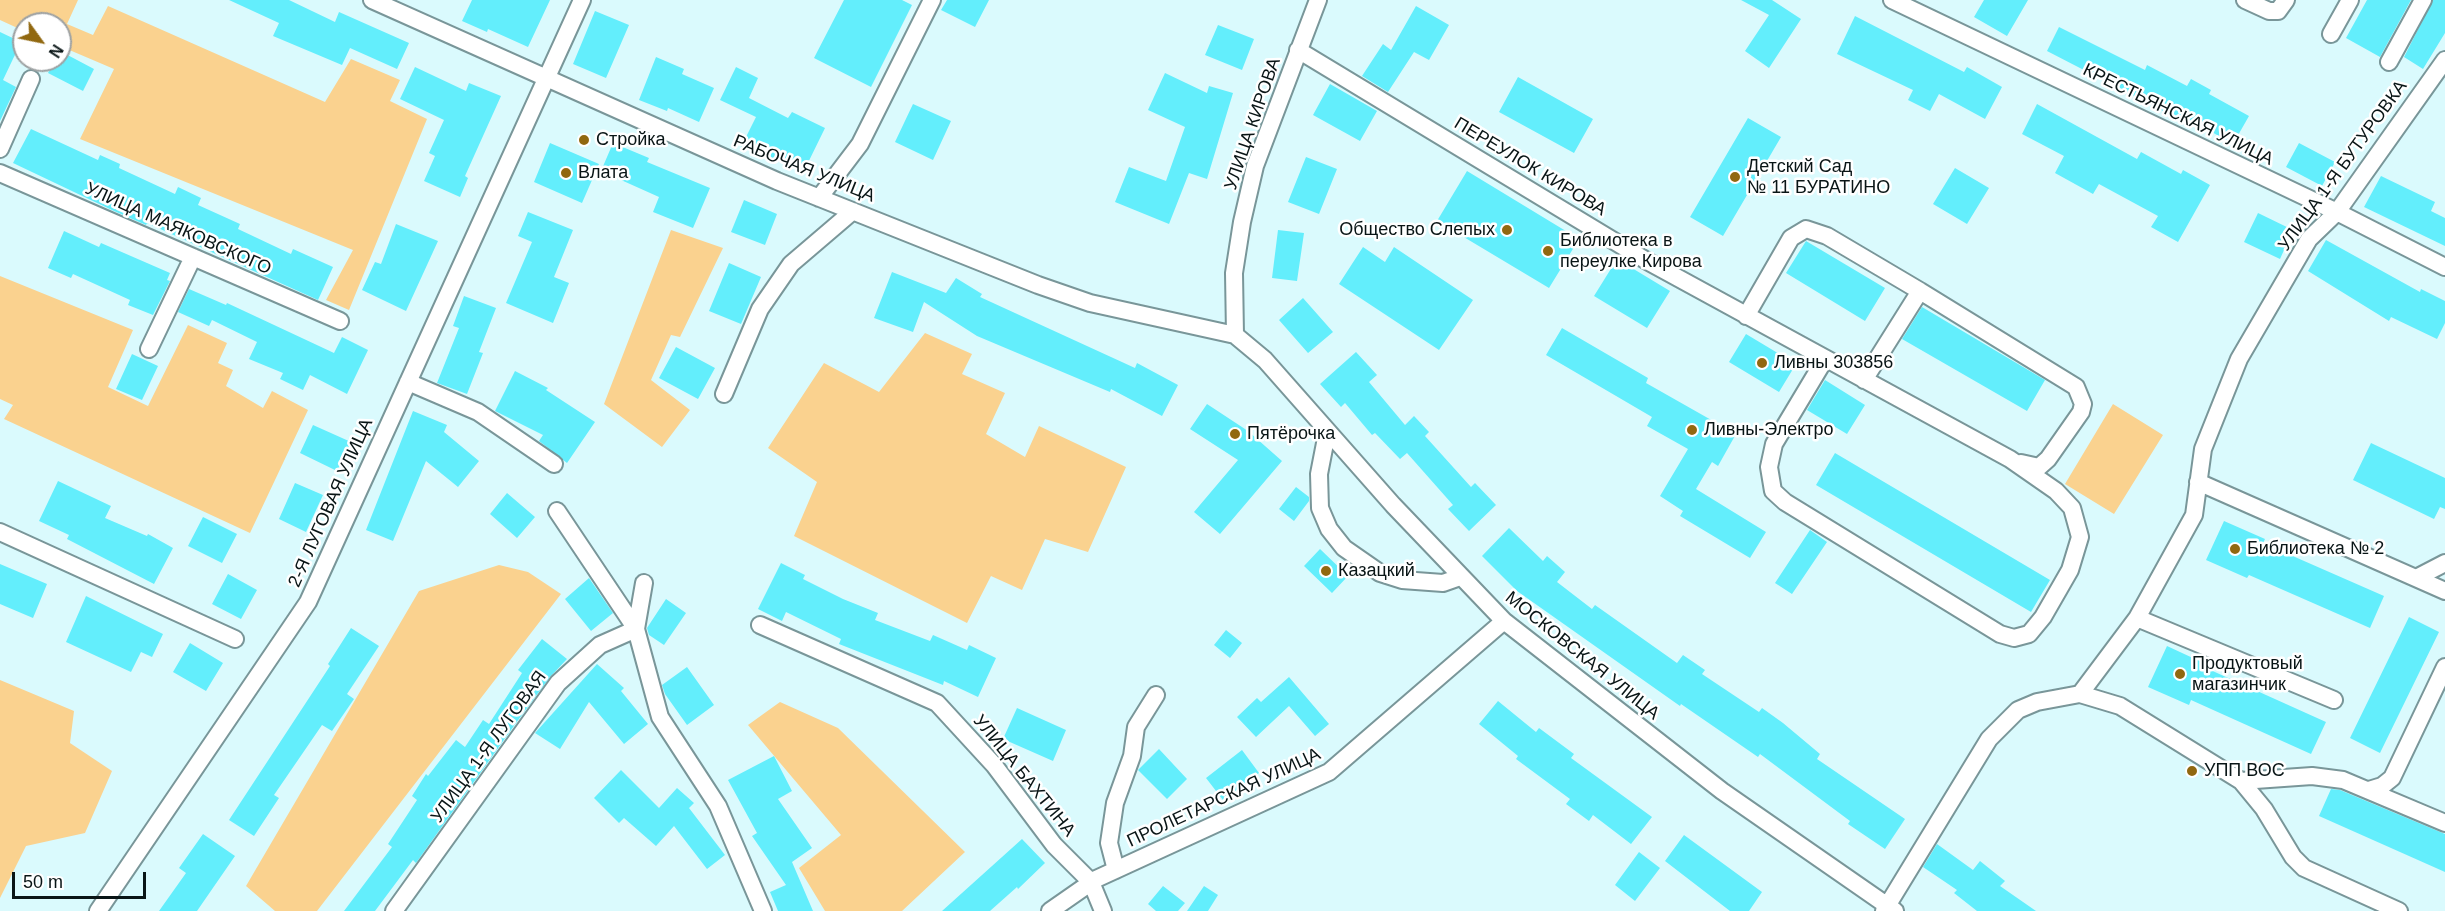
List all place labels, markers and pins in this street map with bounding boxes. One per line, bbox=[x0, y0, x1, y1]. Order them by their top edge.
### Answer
place label: Стройка bbox=[596, 129, 666, 151]
marker: Стройка bbox=[577, 133, 591, 147]
place label: Детский Сад № 11 БУРАТИНО bbox=[1747, 156, 1890, 198]
place label: Влата bbox=[578, 162, 628, 184]
marker: Влата bbox=[559, 166, 573, 180]
marker: Детский Сад № 11 БУРАТИНО bbox=[1728, 170, 1742, 184]
place label: Общество Слепых bbox=[1339, 219, 1495, 241]
marker: Общество Слепых bbox=[1500, 223, 1514, 237]
place label: Библиотека в переулке Кирова bbox=[1560, 230, 1702, 272]
marker: Библиотека в переулке Кирова bbox=[1541, 244, 1555, 258]
place label: Ливны 303856 bbox=[1774, 352, 1893, 374]
marker: Ливны 303856 bbox=[1755, 356, 1769, 370]
place label: Ливны-Электро bbox=[1704, 419, 1833, 441]
place label: Пятёрочка bbox=[1247, 423, 1335, 445]
marker: Ливны-Электро bbox=[1685, 423, 1699, 437]
marker: Пятёрочка bbox=[1228, 427, 1242, 441]
place label: Библиотека № 2 bbox=[2247, 538, 2384, 560]
marker: Библиотека № 2 bbox=[2228, 542, 2242, 556]
place label: Казацкий bbox=[1338, 560, 1415, 582]
marker: Казацкий bbox=[1319, 564, 1333, 578]
place label: Продуктовый магазинчик bbox=[2192, 653, 2303, 696]
marker: Продуктовый магазинчик bbox=[2173, 667, 2187, 681]
place label: УПП ВОС bbox=[2204, 760, 2285, 782]
marker: УПП ВОС bbox=[2185, 764, 2199, 778]

